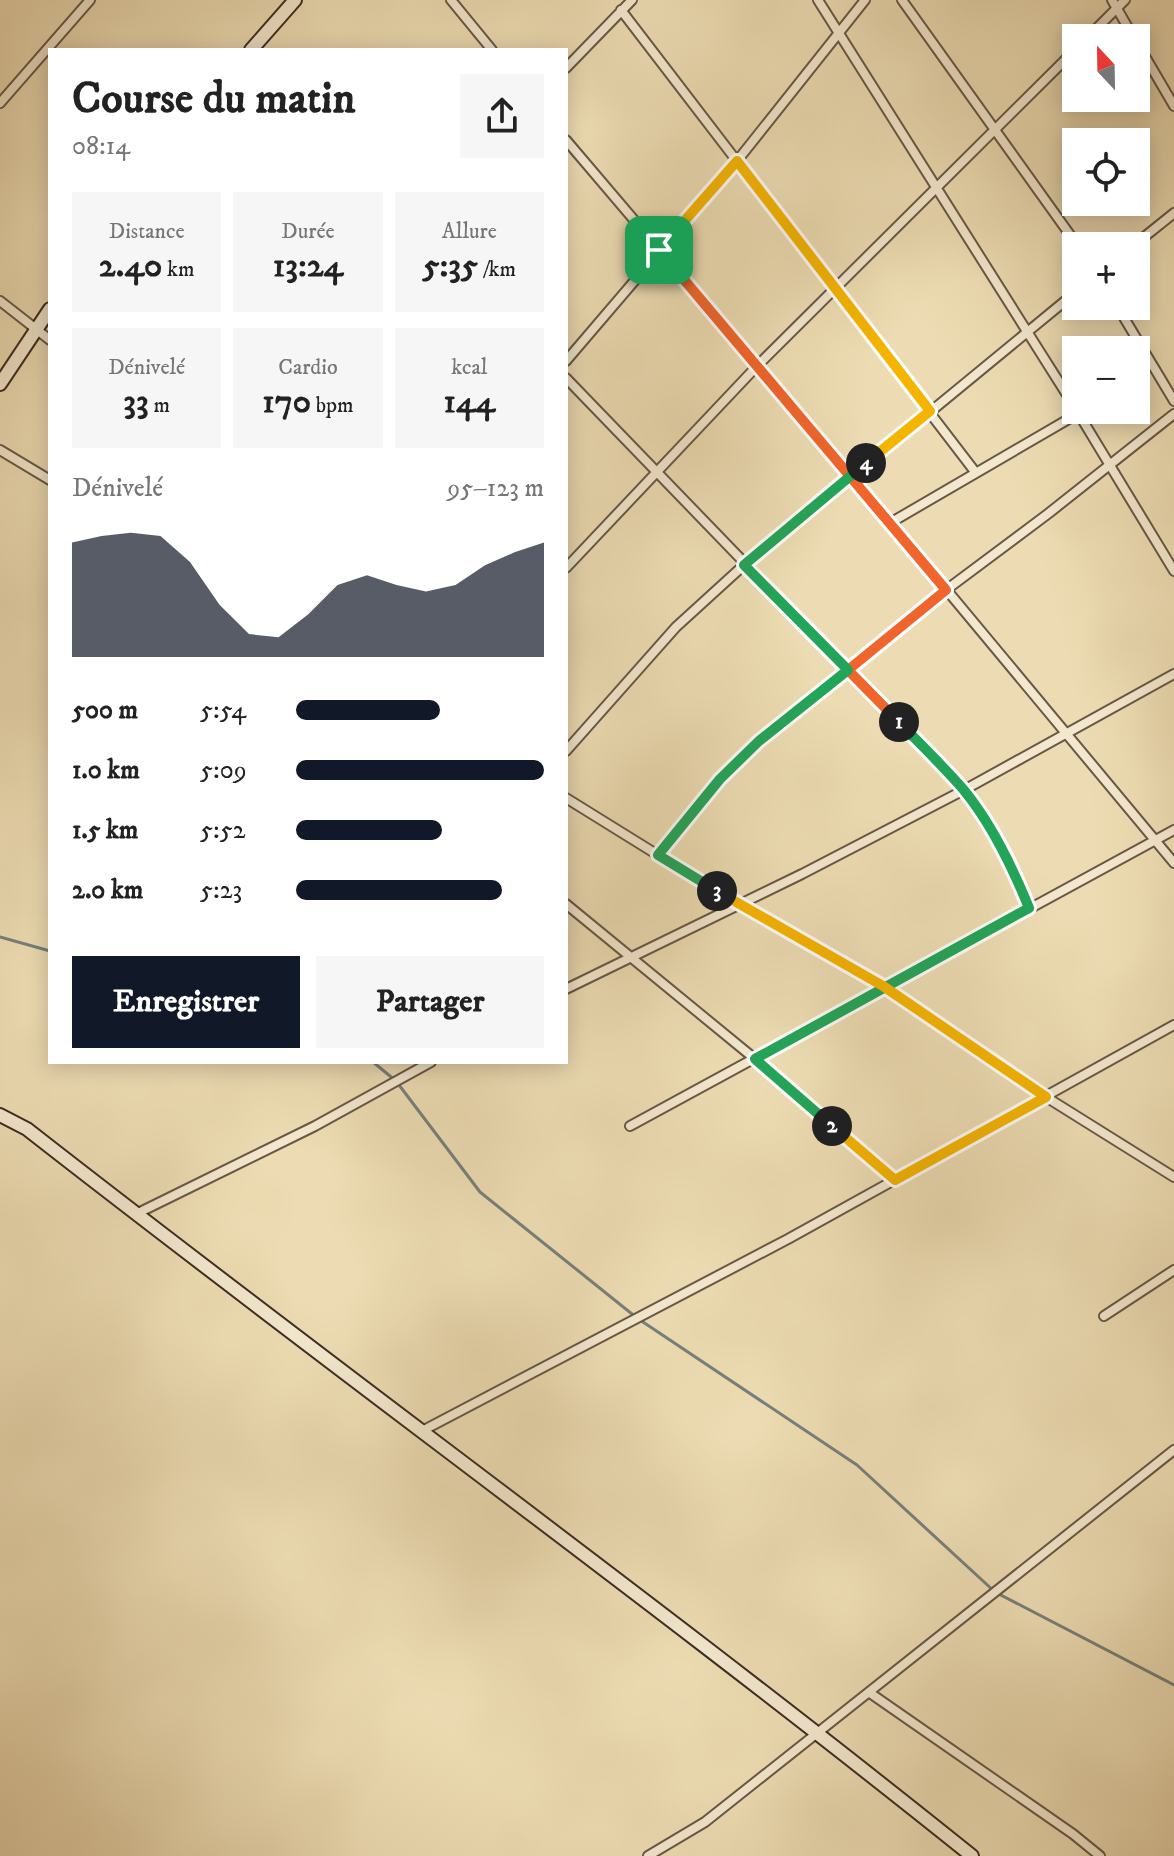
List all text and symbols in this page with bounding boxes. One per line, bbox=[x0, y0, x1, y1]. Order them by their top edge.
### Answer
north arrow bbox=[1062, 24, 1150, 112]
map controls bbox=[1062, 24, 1150, 424]
text: Course du matin bbox=[72, 72, 355, 127]
button: share bbox=[460, 74, 544, 158]
button: locate bbox=[1062, 128, 1150, 216]
text: 08:14 bbox=[72, 130, 130, 163]
pin bbox=[625, 216, 693, 284]
text: Distance bbox=[109, 218, 185, 245]
text: Durée bbox=[281, 218, 335, 245]
text: Allure bbox=[442, 218, 497, 245]
icon: arrive bbox=[637, 228, 681, 272]
button: + bbox=[1062, 232, 1150, 320]
text: 2.40 bbox=[99, 245, 162, 287]
text: 13:24 bbox=[273, 245, 343, 287]
text: 5:35 bbox=[423, 245, 478, 287]
text: km bbox=[162, 256, 194, 283]
text: /km bbox=[478, 256, 516, 283]
button: − bbox=[1062, 336, 1150, 424]
text: Dénivelé bbox=[108, 354, 185, 381]
text: Cardio bbox=[278, 354, 338, 381]
text: kcal bbox=[451, 354, 487, 381]
text: 33 bbox=[123, 381, 149, 423]
text: 170 bbox=[262, 381, 311, 423]
text: 144 bbox=[444, 381, 495, 423]
text: m bbox=[149, 392, 170, 419]
text: bpm bbox=[311, 392, 354, 419]
pin: 4 bbox=[846, 443, 886, 483]
text: 4 bbox=[860, 449, 872, 476]
text: Dénivelé bbox=[72, 472, 163, 505]
text: 95–123 m bbox=[447, 472, 544, 505]
text: 500 m bbox=[72, 694, 138, 727]
text: 5:54 bbox=[200, 694, 246, 727]
pin: 1 bbox=[879, 702, 919, 742]
text: 1 bbox=[895, 708, 903, 735]
text: 1.0 km bbox=[72, 754, 140, 787]
text: 5:09 bbox=[200, 754, 247, 787]
text: 1.5 km bbox=[72, 814, 138, 847]
text: 5:52 bbox=[200, 814, 245, 847]
pin: 3 bbox=[697, 871, 737, 911]
text: 2.0 km bbox=[72, 874, 143, 907]
text: 5:23 bbox=[200, 874, 242, 907]
text: 3 bbox=[713, 877, 721, 904]
button: Enregistrer bbox=[72, 956, 300, 1048]
button: Partager bbox=[316, 956, 544, 1048]
pin: 2 bbox=[812, 1106, 852, 1146]
text: 2 bbox=[827, 1112, 837, 1139]

